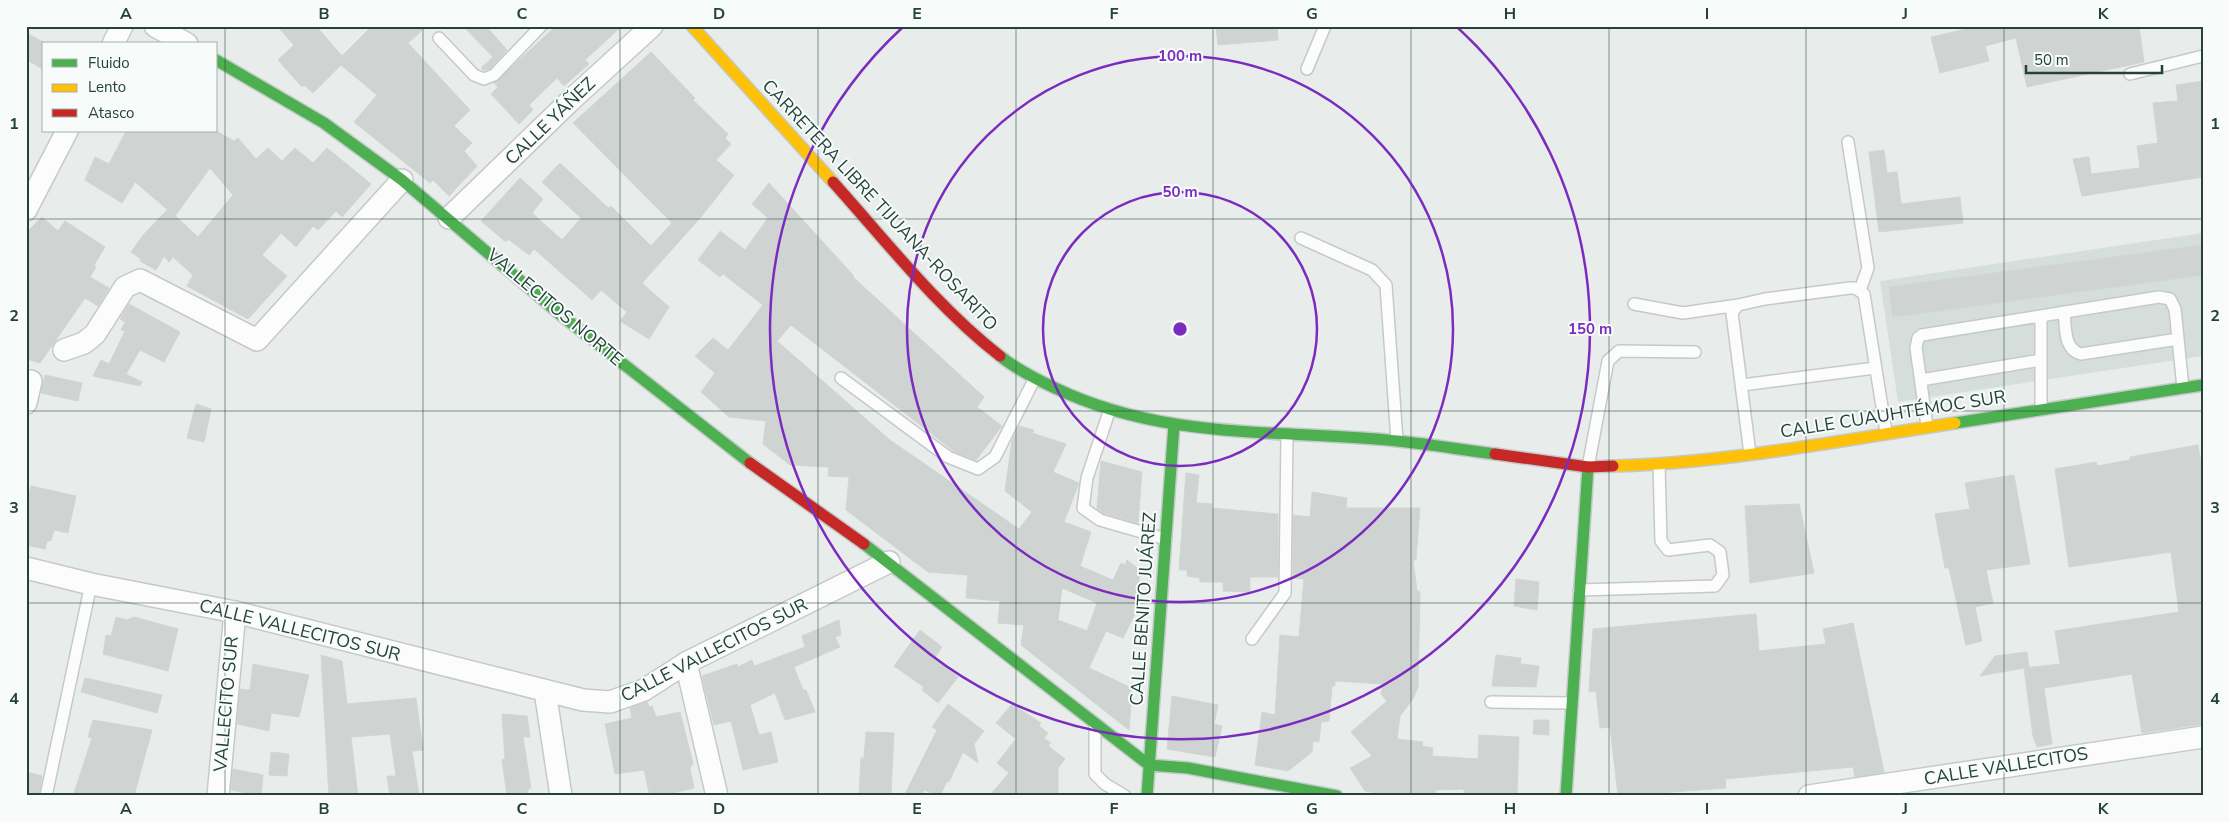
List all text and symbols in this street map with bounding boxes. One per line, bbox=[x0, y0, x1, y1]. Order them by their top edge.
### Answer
text: A bbox=[120, 3, 132, 25]
text: B bbox=[318, 3, 330, 25]
text: C bbox=[517, 3, 528, 25]
text: D bbox=[713, 3, 725, 25]
text: E bbox=[912, 3, 922, 25]
text: F bbox=[1110, 3, 1119, 25]
text: G bbox=[1306, 3, 1318, 25]
text: H bbox=[1504, 3, 1516, 25]
text: I bbox=[1705, 3, 1709, 25]
text: J bbox=[1901, 3, 1908, 25]
text: K bbox=[2098, 3, 2110, 25]
legend bbox=[42, 42, 218, 132]
scale bar bbox=[2026, 42, 2163, 74]
text: 100 m bbox=[1158, 46, 1202, 66]
text: 50 m bbox=[2034, 50, 2069, 70]
text: Fluido bbox=[88, 53, 130, 73]
street label: CALLE YÁÑEZ bbox=[500, 72, 601, 170]
street label: CARRETERA LIBRE TIJUANA-ROSARITO bbox=[757, 74, 1003, 336]
text: Lento bbox=[88, 77, 126, 97]
text: Atasco bbox=[88, 103, 134, 123]
text: 1 bbox=[9, 113, 19, 135]
text: 1 bbox=[2210, 113, 2220, 135]
text: 50 m bbox=[1162, 182, 1198, 202]
street label: VALLECITOS NORTE bbox=[481, 242, 628, 371]
text: 2 bbox=[9, 305, 19, 327]
text: 2 bbox=[2210, 305, 2220, 327]
text: 150 m bbox=[1568, 319, 1612, 339]
centre of rings bbox=[1171, 320, 1189, 338]
street label: CALLE CUAUHTÉMOC SUR bbox=[1779, 384, 2007, 444]
text: 3 bbox=[9, 497, 19, 519]
text: 3 bbox=[2210, 497, 2220, 519]
street label: CALLE BENITO JUÁREZ bbox=[1124, 511, 1162, 706]
street label: CALLE VALLECITOS SUR bbox=[617, 592, 811, 708]
street label: CALLE VALLECITOS SUR bbox=[197, 593, 403, 667]
street label: VALLECITO SUR bbox=[208, 635, 244, 774]
text: 4 bbox=[9, 688, 19, 710]
text: 4 bbox=[2210, 688, 2220, 710]
street label: CALLE VALLECITOS bbox=[1922, 741, 2090, 791]
text: A bbox=[120, 798, 132, 820]
text: B bbox=[318, 798, 330, 820]
text: C bbox=[517, 798, 528, 820]
text: D bbox=[713, 798, 725, 820]
text: E bbox=[912, 798, 922, 820]
text: F bbox=[1110, 798, 1119, 820]
text: G bbox=[1306, 798, 1318, 820]
text: H bbox=[1504, 798, 1516, 820]
text: I bbox=[1705, 798, 1709, 820]
text: J bbox=[1901, 798, 1908, 820]
text: K bbox=[2098, 798, 2110, 820]

